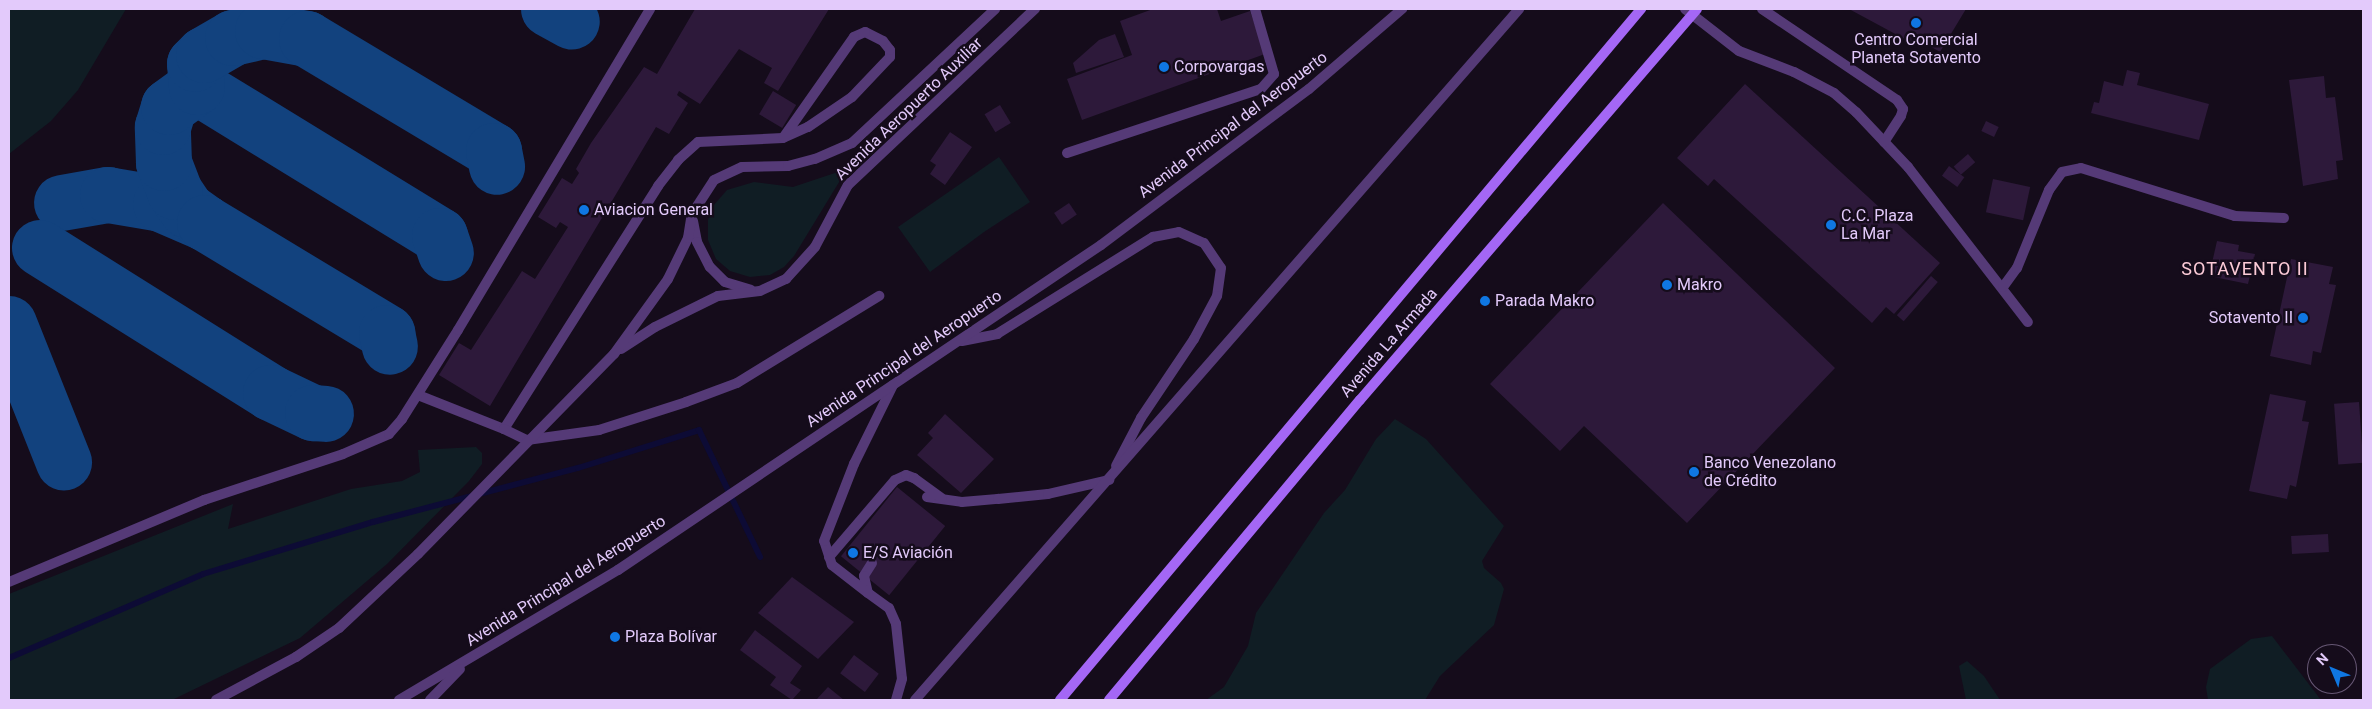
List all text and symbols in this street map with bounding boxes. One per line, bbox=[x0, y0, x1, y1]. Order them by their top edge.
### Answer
marker: Centro Comercial Planeta Sotavento bbox=[1910, 17, 1922, 29]
place label: Centro Comercial Planeta Sotavento bbox=[1851, 30, 1981, 68]
street label: Avenida Aeropuerto Auxiliar bbox=[831, 34, 987, 184]
street label: Avenida Principal del Aeropuerto bbox=[1135, 48, 1331, 202]
place label: Corpovargas bbox=[1174, 57, 1265, 77]
marker: Corpovargas bbox=[1158, 61, 1170, 73]
place label: Aviacion General bbox=[594, 200, 713, 220]
marker: Aviacion General bbox=[578, 204, 590, 216]
place label: C.C. Plaza La Mar bbox=[1841, 206, 1914, 244]
marker: C.C. Plaza La Mar bbox=[1825, 219, 1837, 231]
district label: SOTAVENTO II bbox=[2180, 258, 2310, 280]
place label: Makro bbox=[1677, 275, 1722, 295]
marker: Makro bbox=[1661, 279, 1673, 291]
street label: Avenida La Armada bbox=[1336, 285, 1442, 401]
street label: Avenida Principal del Aeropuerto bbox=[803, 286, 1005, 432]
place label: Parada Makro bbox=[1495, 291, 1594, 311]
marker: Parada Makro bbox=[1479, 295, 1491, 307]
place label: Sotavento II bbox=[2209, 308, 2293, 328]
marker: Sotavento II bbox=[2297, 312, 2309, 324]
place label: Banco Venezolano de Crédito bbox=[1704, 453, 1836, 491]
marker: Banco Venezolano de Crédito bbox=[1688, 466, 1700, 478]
street label: Avenida Principal del Aeropuerto bbox=[463, 511, 669, 651]
place label: E/S Aviación bbox=[863, 543, 953, 563]
marker: E/S Aviación bbox=[847, 547, 859, 559]
place label: Plaza Bolívar bbox=[625, 627, 717, 647]
marker: Plaza Bolívar bbox=[609, 631, 621, 643]
north arrow bbox=[2307, 644, 2357, 694]
text: N bbox=[2313, 650, 2331, 668]

